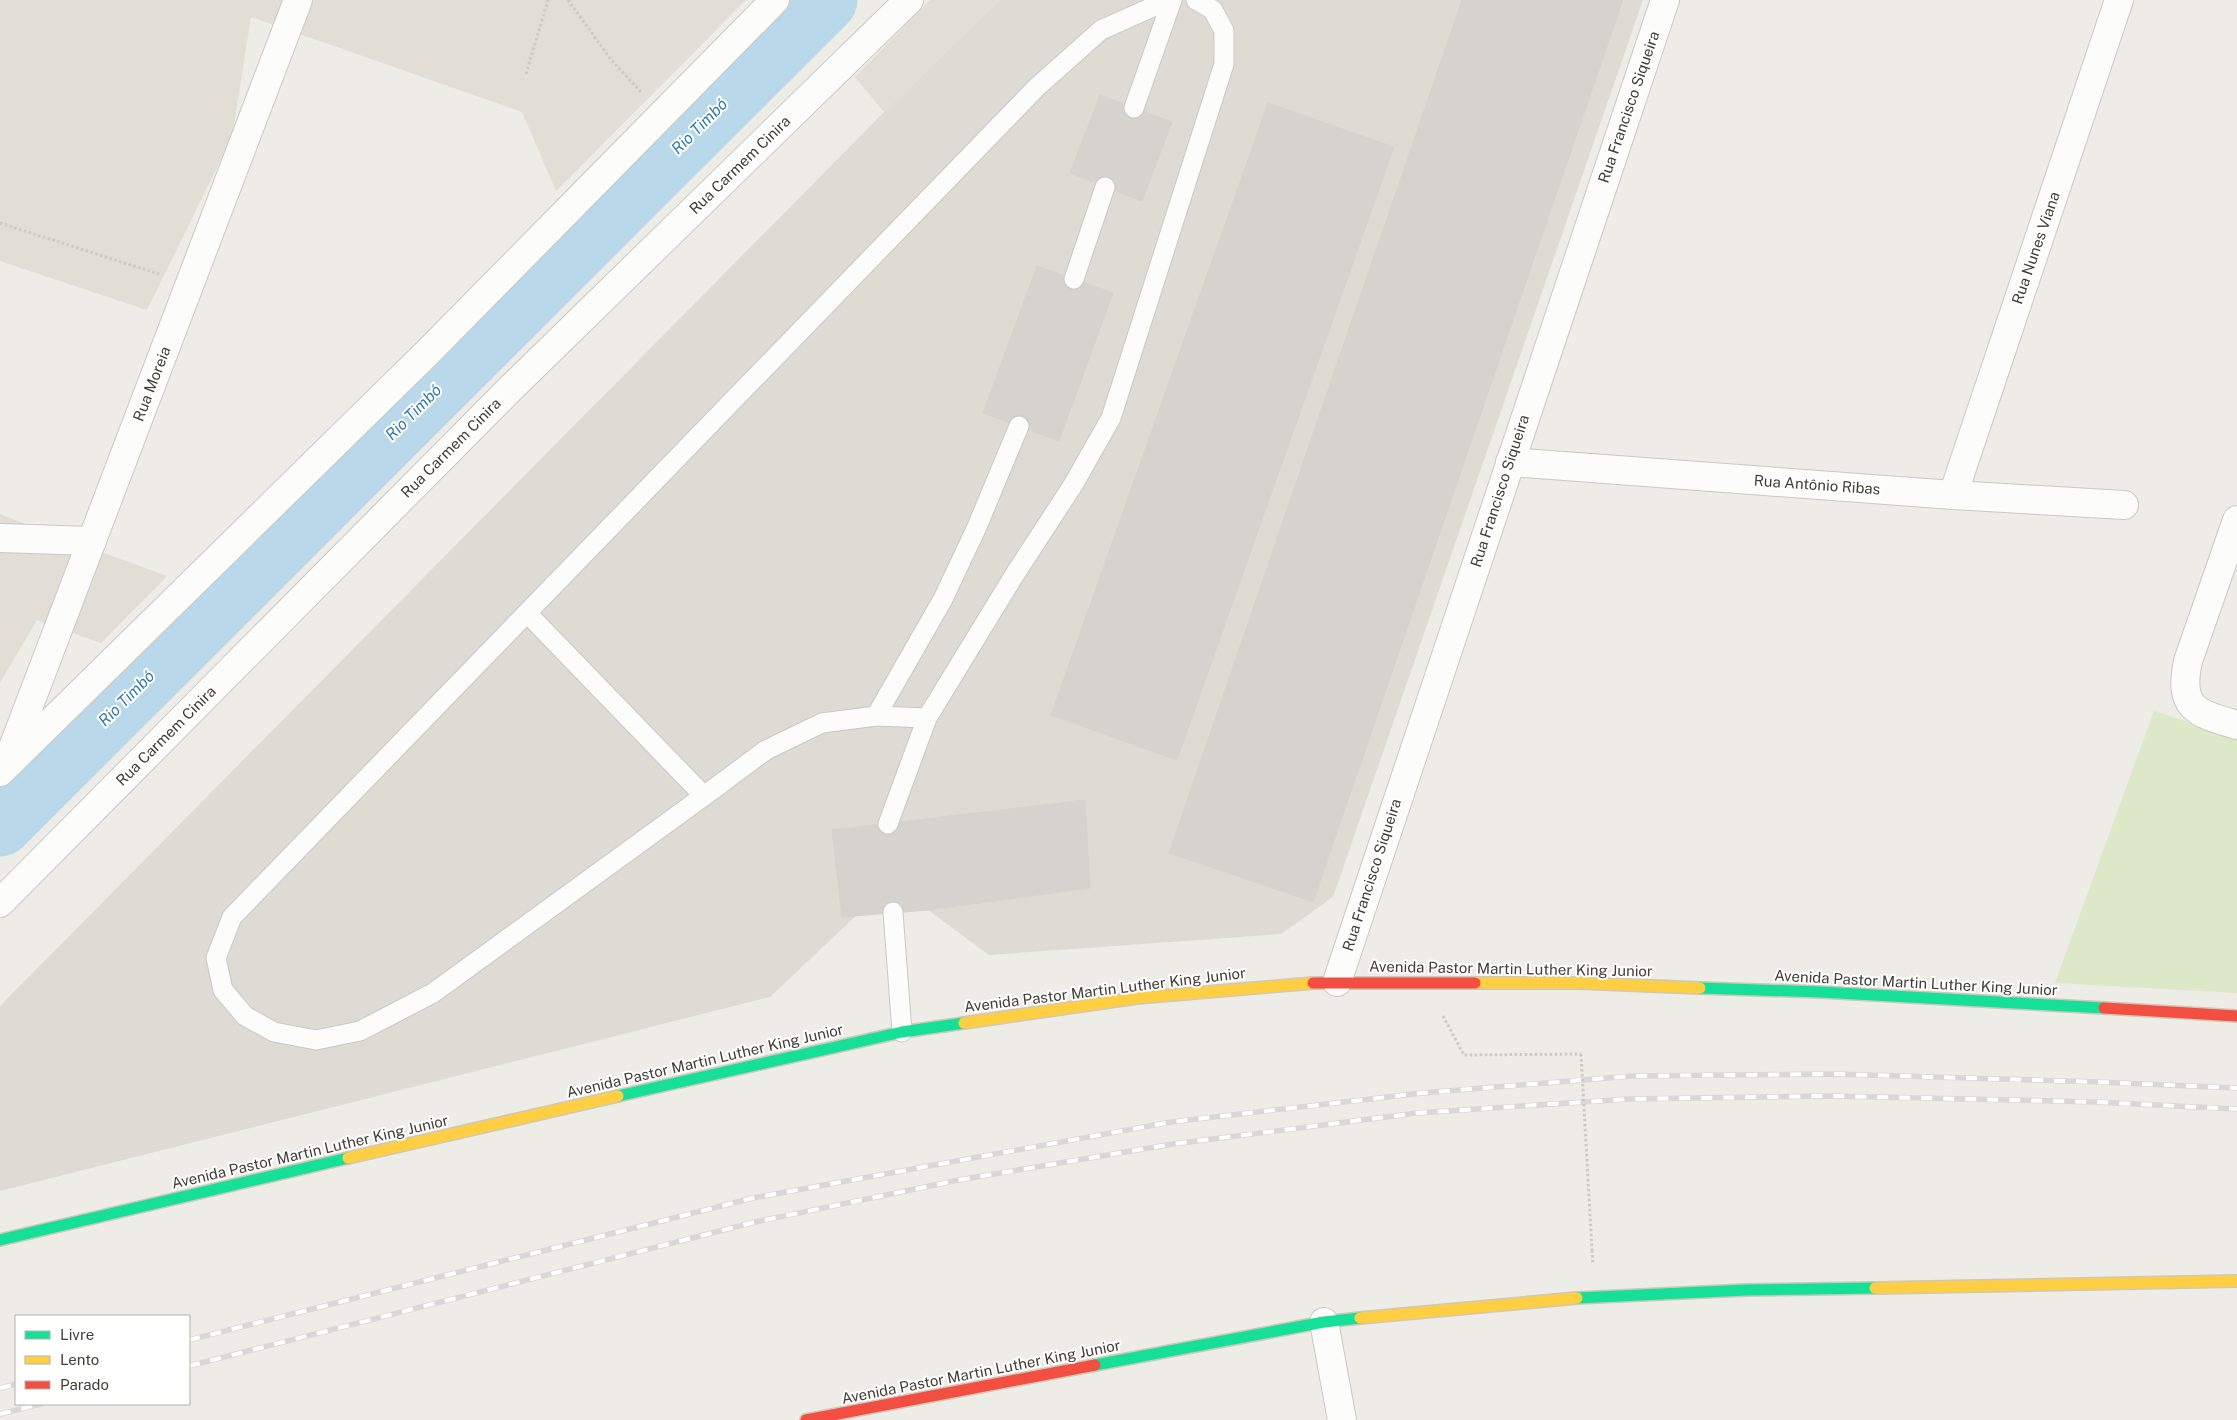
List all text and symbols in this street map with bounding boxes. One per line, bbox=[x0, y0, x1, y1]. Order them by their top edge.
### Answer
street label: Rua Francisco Siqueira bbox=[1595, 29, 1662, 185]
water label: Rio Timbó bbox=[668, 94, 731, 158]
street label: Rua Carmem Cinira bbox=[686, 112, 794, 217]
street label: Rua Nunes Viana bbox=[2008, 189, 2063, 306]
street label: Rua Moreia bbox=[130, 344, 174, 424]
water label: Rio Timbó bbox=[382, 380, 445, 444]
street label: Rua Carmem Cinira bbox=[397, 394, 504, 501]
street label: Rua Francisco Siqueira bbox=[1467, 413, 1532, 569]
street label: Rua Antônio Ribas bbox=[1753, 472, 1881, 497]
water label: Rio Timbó bbox=[95, 666, 158, 730]
street label: Rua Carmem Cinira bbox=[112, 682, 219, 789]
street label: Rua Francisco Siqueira bbox=[1339, 797, 1404, 953]
street label: Avenida Pastor Martin Luther King Junior bbox=[1369, 958, 1653, 979]
street label: Avenida Pastor Martin Luther King Junior bbox=[963, 964, 1247, 1015]
street label: Avenida Pastor Martin Luther King Junior bbox=[1774, 967, 2058, 998]
street label: Avenida Pastor Martin Luther King Junior bbox=[565, 1020, 845, 1101]
street label: Avenida Pastor Martin Luther King Junior bbox=[170, 1111, 450, 1192]
legend bbox=[15, 1315, 190, 1405]
text: Livre bbox=[60, 1326, 94, 1343]
street label: Avenida Pastor Martin Luther King Junior bbox=[840, 1336, 1122, 1407]
text: Lento bbox=[60, 1351, 99, 1368]
text: Parado bbox=[60, 1376, 109, 1393]

